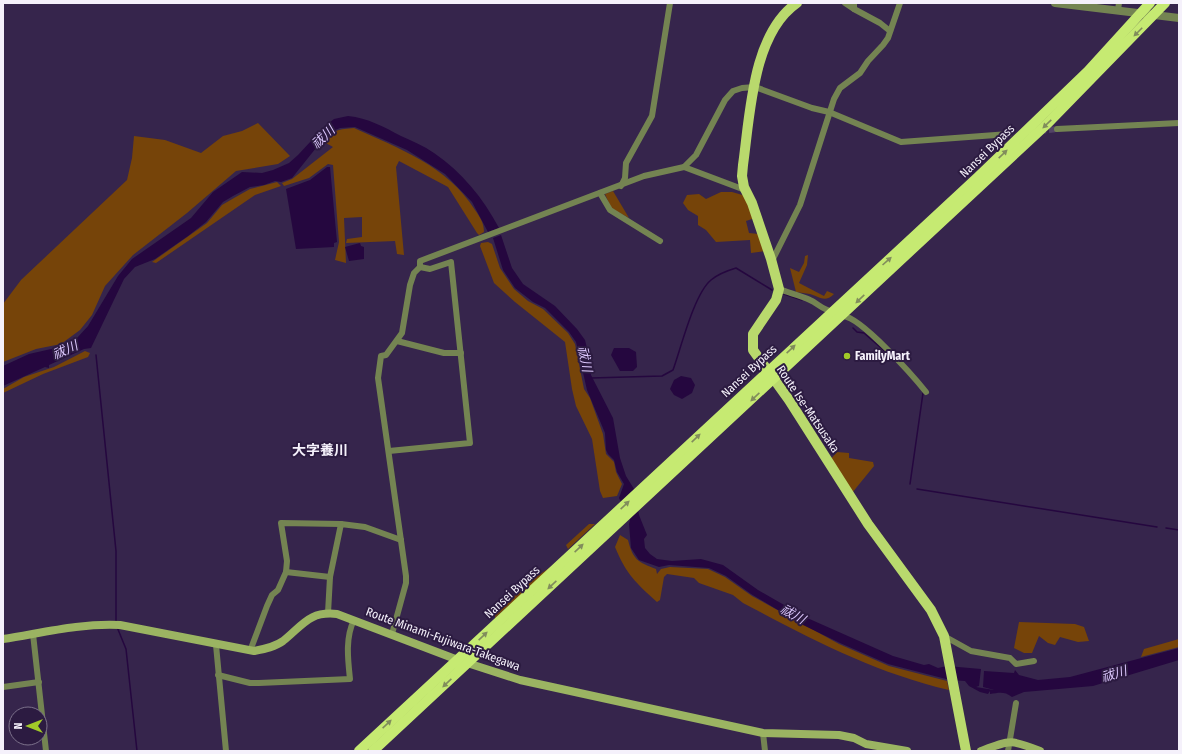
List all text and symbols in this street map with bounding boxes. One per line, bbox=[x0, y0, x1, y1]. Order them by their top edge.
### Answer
one-way arrow bbox=[1133, 27, 1143, 37]
one-way arrow bbox=[1042, 119, 1052, 129]
water label: 祓川 bbox=[308, 121, 339, 151]
street label: Nansei Bypass bbox=[957, 121, 1017, 181]
one-way arrow bbox=[998, 149, 1008, 159]
one-way arrow bbox=[882, 257, 892, 266]
one-way arrow bbox=[855, 294, 865, 304]
water label: 祓川 bbox=[50, 337, 82, 362]
street label: Nansei Bypass bbox=[718, 342, 780, 400]
one-way arrow bbox=[786, 344, 796, 354]
water label: 祓川 bbox=[575, 345, 595, 375]
place label: FamilyMart bbox=[855, 349, 911, 363]
marker: FamilyMart bbox=[842, 351, 852, 361]
street label: Route Ise-Matsusaka bbox=[774, 363, 842, 455]
one-way arrow bbox=[750, 392, 760, 402]
one-way arrow bbox=[691, 433, 701, 443]
district label: 大字養川 bbox=[292, 442, 348, 459]
one-way arrow bbox=[620, 500, 630, 510]
one-way arrow bbox=[574, 544, 583, 553]
street label: Nansei Bypass bbox=[481, 563, 543, 621]
one-way arrow bbox=[547, 580, 558, 589]
water label: 祓川 bbox=[778, 601, 810, 628]
street label: Route Minami-Fujiwara-Takegawa bbox=[364, 605, 522, 674]
one-way arrow bbox=[478, 632, 488, 641]
water label: 祓川 bbox=[1099, 662, 1131, 685]
one-way arrow bbox=[442, 678, 452, 688]
north arrow bbox=[8, 706, 48, 746]
one-way arrow bbox=[382, 720, 393, 729]
text: N bbox=[12, 723, 25, 729]

